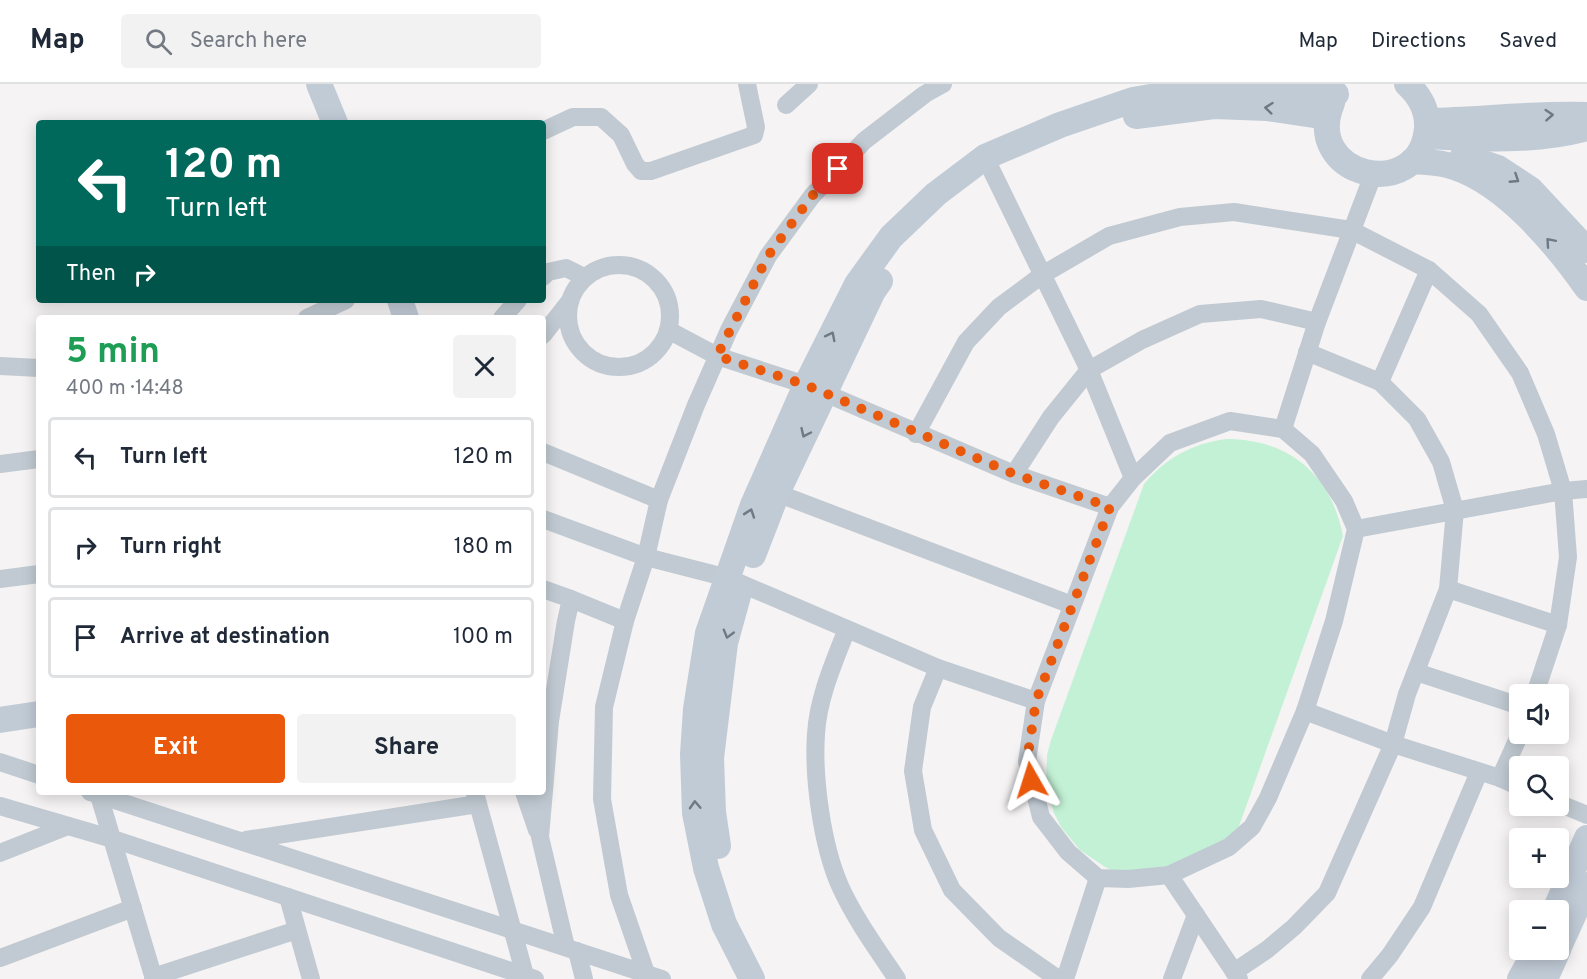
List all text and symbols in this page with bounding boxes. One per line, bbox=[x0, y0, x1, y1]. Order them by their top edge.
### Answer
search box bbox=[121, 14, 541, 68]
text: Map bbox=[30, 23, 85, 59]
icon: search bbox=[142, 25, 175, 58]
text: Search here bbox=[190, 28, 307, 55]
text: Map bbox=[1298, 28, 1338, 55]
text: Directions bbox=[1371, 28, 1466, 55]
text: Saved bbox=[1499, 28, 1557, 55]
one-way arrow bbox=[1264, 103, 1274, 115]
one-way arrow bbox=[1544, 109, 1553, 122]
text: 120 m bbox=[165, 140, 282, 193]
pin bbox=[812, 143, 863, 194]
icon: left bbox=[66, 144, 144, 222]
icon: arrive bbox=[821, 152, 854, 185]
one-way arrow bbox=[1509, 172, 1520, 183]
text: Turn left bbox=[165, 192, 267, 226]
one-way arrow bbox=[1546, 239, 1557, 249]
icon: right bbox=[128, 258, 161, 291]
text: Then bbox=[66, 261, 116, 288]
text: 5 min bbox=[66, 330, 160, 376]
one-way arrow bbox=[824, 332, 835, 342]
button: close bbox=[453, 335, 516, 398]
text: 400 m · 14:48 bbox=[66, 376, 184, 402]
one-way arrow bbox=[801, 426, 813, 437]
icon: left bbox=[69, 441, 102, 474]
text: Turn left bbox=[120, 444, 208, 471]
text: 120 m bbox=[453, 444, 513, 471]
one-way arrow bbox=[743, 508, 755, 519]
icon: right bbox=[69, 531, 102, 564]
text: Turn right bbox=[120, 534, 222, 561]
text: 180 m bbox=[454, 534, 513, 561]
icon: arrive bbox=[69, 621, 102, 654]
text: Arrive at destination bbox=[120, 624, 330, 651]
text: 100 m bbox=[453, 624, 513, 651]
one-way arrow bbox=[722, 629, 735, 639]
map controls bbox=[1509, 684, 1569, 960]
button: sound bbox=[1509, 684, 1569, 744]
button: Exit bbox=[66, 714, 285, 783]
button: Share bbox=[297, 714, 516, 783]
position arrow bbox=[999, 748, 1063, 812]
button: search bbox=[1509, 756, 1569, 816]
one-way arrow bbox=[689, 800, 702, 809]
button: + bbox=[1509, 828, 1569, 888]
button: − bbox=[1509, 900, 1569, 960]

